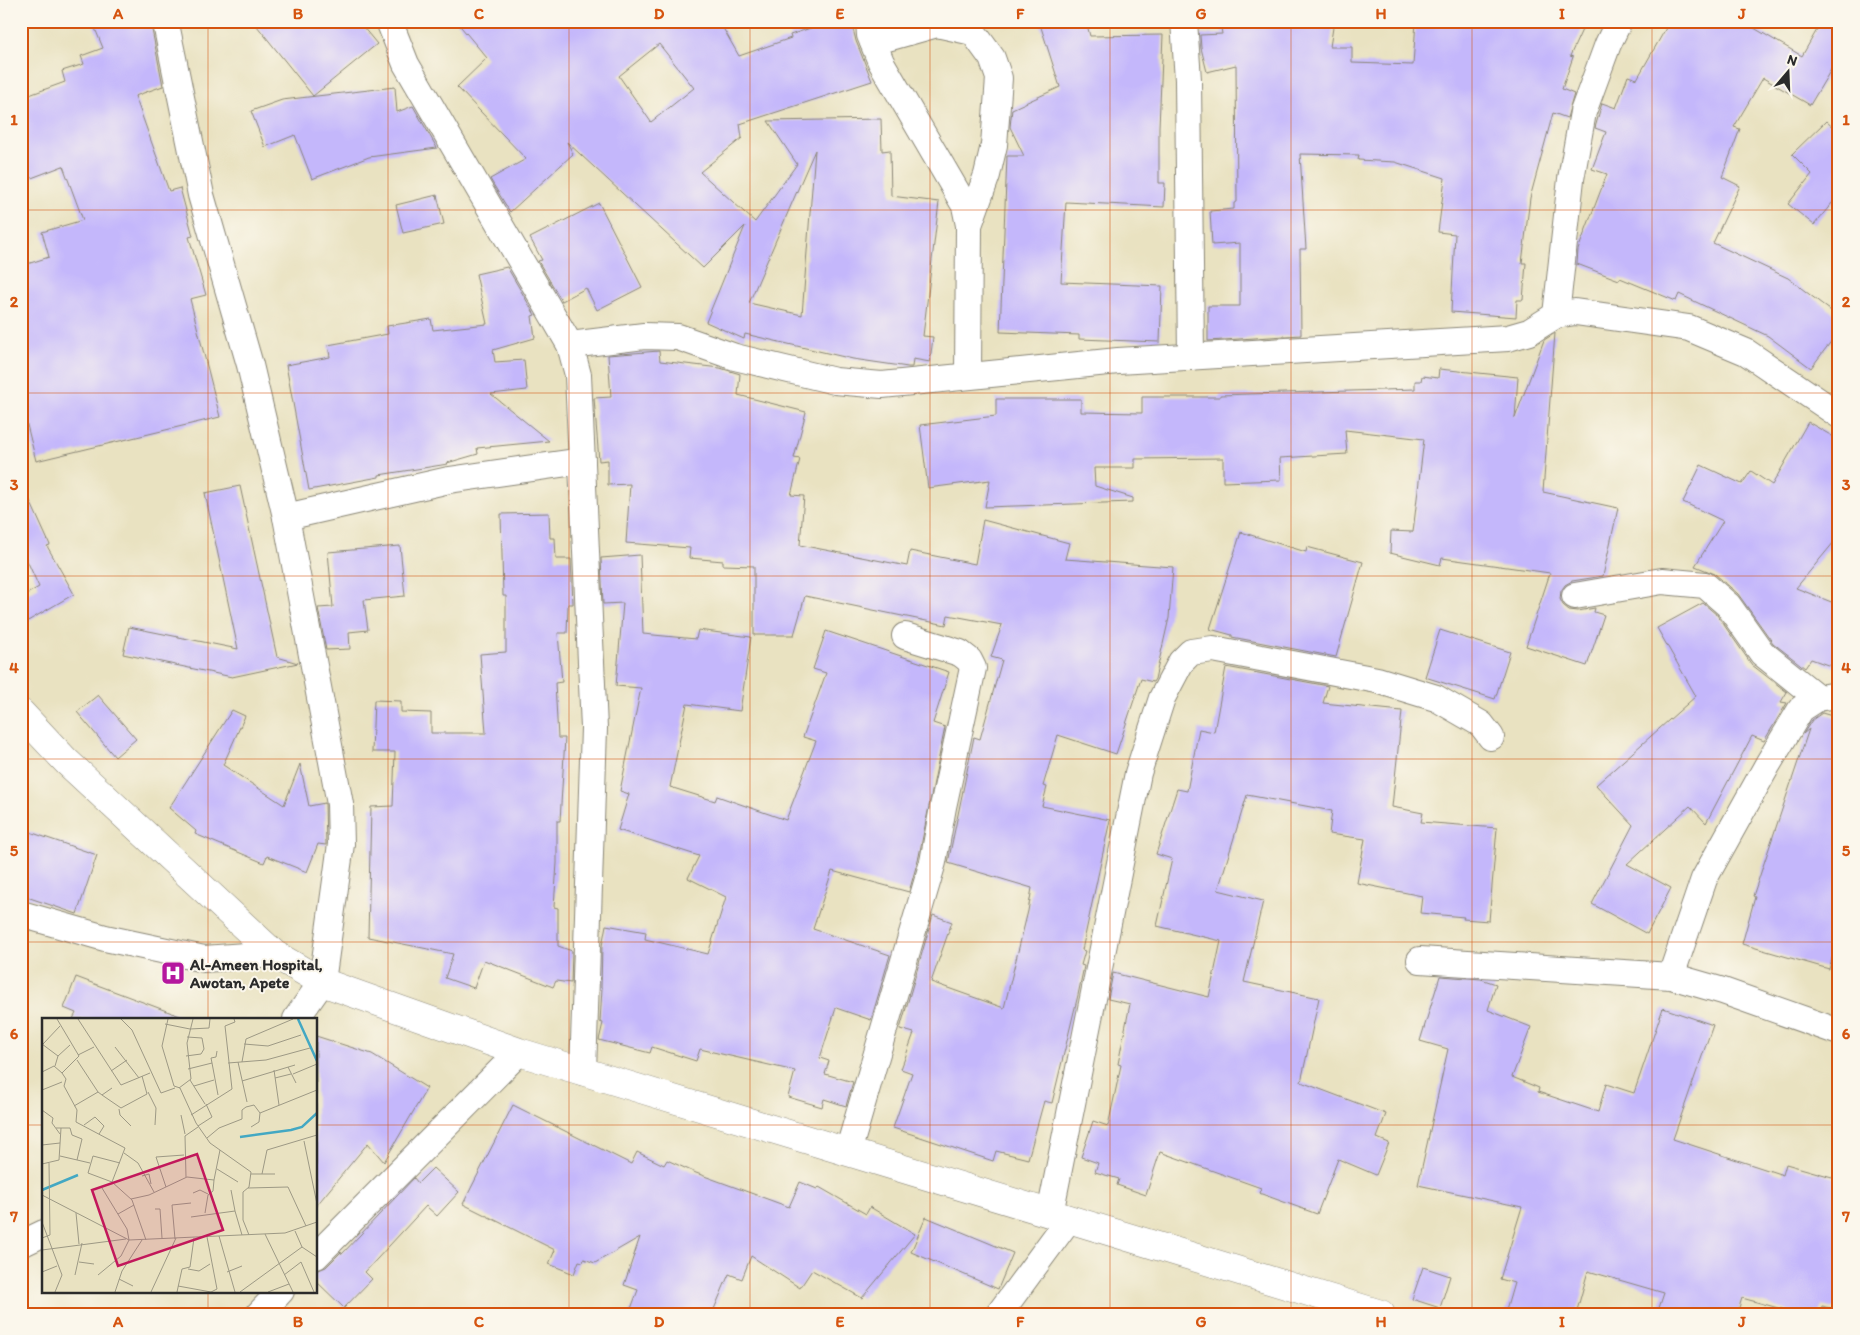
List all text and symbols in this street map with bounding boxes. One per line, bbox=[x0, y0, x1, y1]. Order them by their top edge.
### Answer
text: A bbox=[112, 4, 124, 23]
text: B bbox=[293, 4, 304, 23]
text: C bbox=[474, 4, 485, 23]
text: D bbox=[654, 4, 665, 23]
text: E bbox=[836, 4, 845, 23]
text: F bbox=[1016, 4, 1025, 23]
text: G bbox=[1195, 4, 1207, 23]
text: H bbox=[1375, 4, 1387, 23]
text: I bbox=[1559, 4, 1565, 23]
text: J bbox=[1737, 4, 1746, 23]
north arrow bbox=[1762, 48, 1812, 98]
text: N bbox=[1785, 51, 1799, 70]
text: 1 bbox=[10, 110, 18, 129]
text: 1 bbox=[1842, 110, 1850, 129]
text: 2 bbox=[10, 292, 19, 311]
text: 2 bbox=[1842, 292, 1851, 311]
text: 3 bbox=[10, 475, 19, 494]
text: 3 bbox=[1842, 475, 1851, 494]
text: 4 bbox=[9, 658, 19, 677]
text: 4 bbox=[1841, 658, 1851, 677]
text: 5 bbox=[10, 841, 19, 860]
text: 5 bbox=[1842, 841, 1851, 860]
place label: Al-Ameen Hospital, Awotan, Apete bbox=[189, 955, 323, 993]
hospital icon: Al-Ameen Hospital, Awotan, Apete bbox=[160, 960, 186, 986]
inset map bbox=[42, 1018, 318, 1292]
text: 6 bbox=[10, 1024, 19, 1043]
text: 6 bbox=[1842, 1024, 1851, 1043]
text: 7 bbox=[9, 1207, 18, 1226]
text: 7 bbox=[1841, 1207, 1850, 1226]
text: A bbox=[112, 1312, 124, 1331]
text: B bbox=[293, 1312, 304, 1331]
text: C bbox=[474, 1312, 485, 1331]
text: D bbox=[654, 1312, 665, 1331]
text: E bbox=[836, 1312, 845, 1331]
text: F bbox=[1016, 1312, 1025, 1331]
text: G bbox=[1195, 1312, 1207, 1331]
text: H bbox=[1375, 1312, 1387, 1331]
text: I bbox=[1559, 1312, 1565, 1331]
text: J bbox=[1737, 1312, 1746, 1331]

